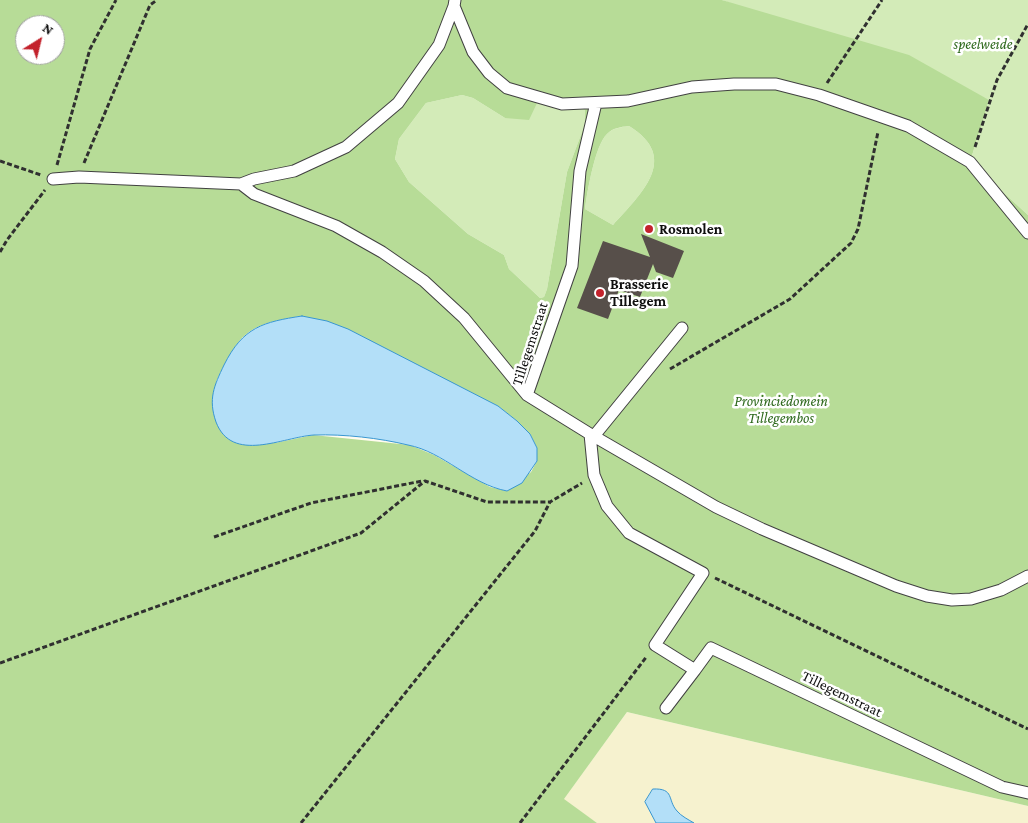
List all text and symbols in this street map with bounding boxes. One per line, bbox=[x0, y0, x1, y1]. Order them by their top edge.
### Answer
north arrow bbox=[15, 15, 65, 65]
text: N bbox=[40, 19, 57, 38]
park label: speelweide bbox=[954, 35, 1012, 53]
place label: Rosmolen bbox=[659, 220, 722, 238]
marker: Rosmolen bbox=[643, 223, 655, 235]
place label: Brasserie Tillegem bbox=[610, 275, 668, 310]
marker: Brasserie Tillegem bbox=[594, 287, 606, 299]
street label: Tillegemstraat bbox=[508, 300, 552, 388]
park label: Provinciedomein Tillegembos bbox=[734, 392, 828, 427]
street label: Tillegemstraat bbox=[799, 667, 885, 721]

